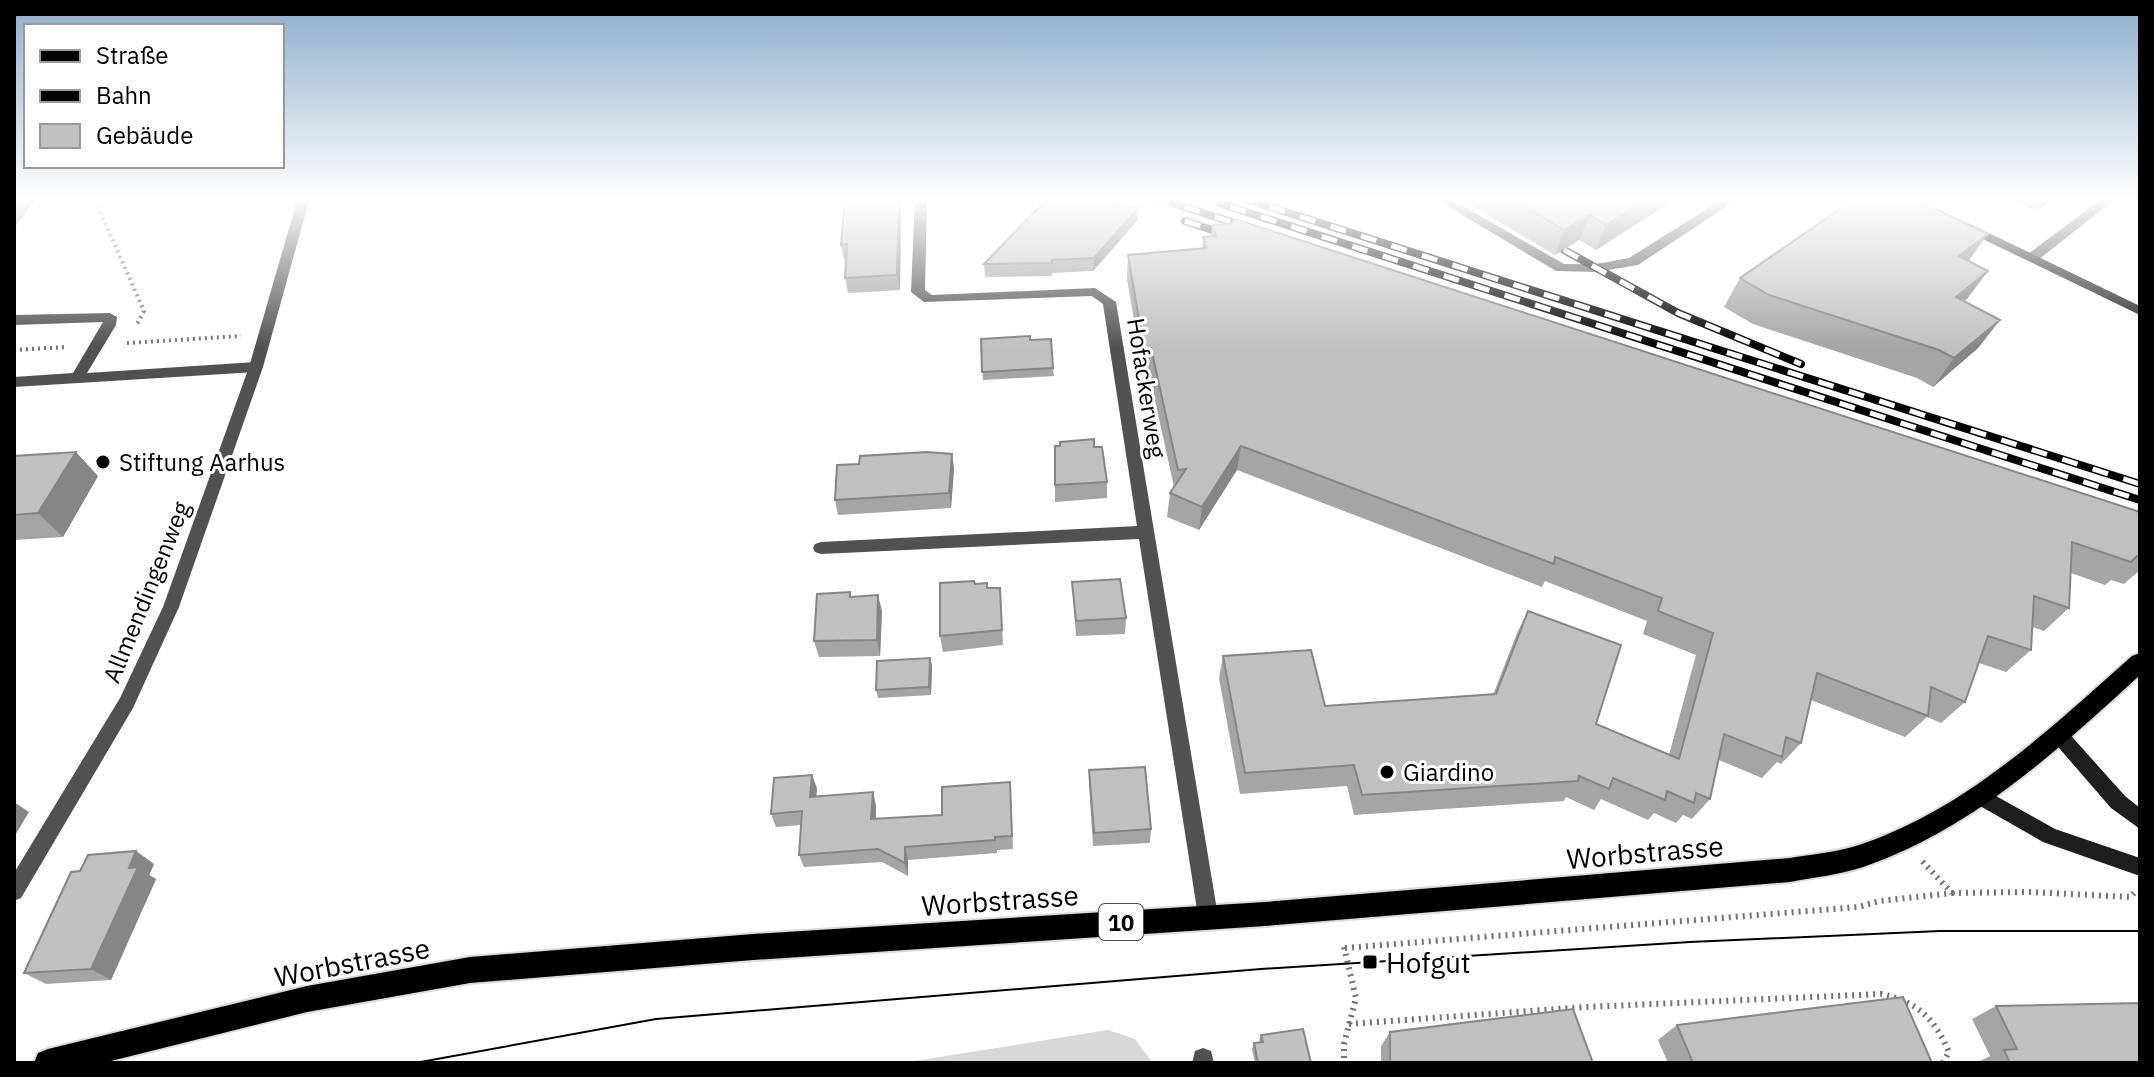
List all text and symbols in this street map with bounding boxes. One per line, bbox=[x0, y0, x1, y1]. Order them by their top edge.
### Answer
legend bbox=[24, 24, 284, 168]
text: Straße bbox=[96, 39, 168, 71]
text: Bahn bbox=[96, 79, 152, 111]
text: Gebäude bbox=[96, 119, 193, 151]
street label: Hofackerweg bbox=[1120, 316, 1174, 461]
place label: Stiftung Aarhus bbox=[119, 446, 285, 478]
marker: Stiftung Aarhus bbox=[94, 453, 112, 471]
street label: Allmendingenweg bbox=[95, 496, 197, 687]
place label: Giardino bbox=[1403, 756, 1494, 788]
marker: Giardino bbox=[1378, 763, 1396, 781]
street label: Worbstrasse bbox=[1565, 827, 1725, 877]
street label: Worbstrasse bbox=[920, 876, 1080, 924]
road number: 10 bbox=[1099, 904, 1143, 940]
street label: Worbstrasse bbox=[271, 929, 433, 995]
place label: Hofgut bbox=[1386, 944, 1471, 981]
marker: Hofgut bbox=[1361, 953, 1379, 971]

